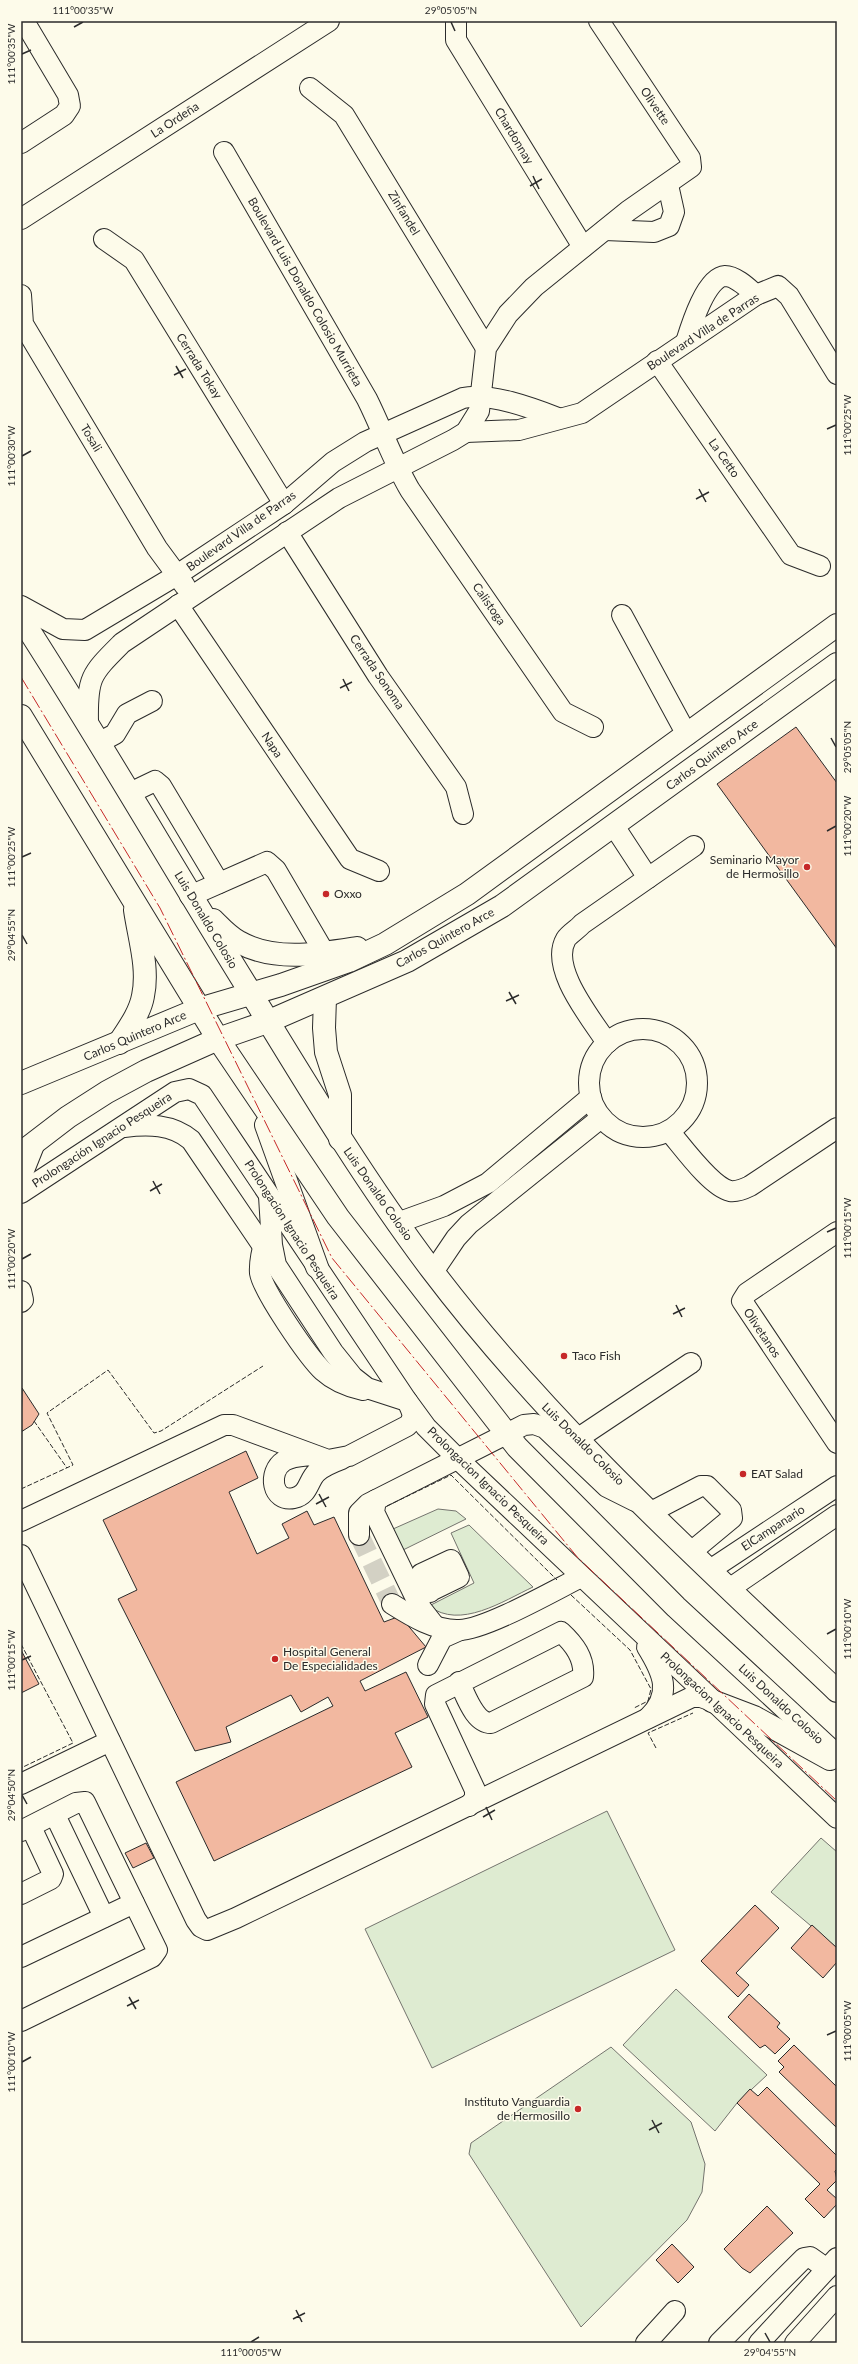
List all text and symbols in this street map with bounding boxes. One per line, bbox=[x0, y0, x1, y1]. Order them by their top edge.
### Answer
text: 111°00'35"W bbox=[53, 4, 114, 16]
text: 29°05'05"N bbox=[425, 4, 477, 16]
text: 111°00'35"W bbox=[5, 23, 17, 84]
street label: Olivette bbox=[637, 84, 673, 127]
street label: La Ordeña bbox=[148, 98, 202, 141]
street label: Chardonnay bbox=[492, 105, 538, 168]
street label: Zinfandel bbox=[385, 188, 424, 238]
street label: Boulevard Luis Donaldo Colosio Murrieta bbox=[245, 194, 366, 389]
street label: Boulevard Villa de Parras bbox=[644, 290, 761, 373]
street label: Cerrada Tokay bbox=[173, 330, 226, 402]
text: 111°00'25"W bbox=[841, 394, 853, 455]
street label: Tosali bbox=[77, 421, 105, 454]
text: 111°00'30"W bbox=[5, 425, 17, 486]
street label: La Cetto bbox=[706, 435, 743, 480]
street label: Boulevard Villa de Parras bbox=[183, 487, 298, 574]
street label: Calistoga bbox=[469, 580, 509, 628]
street label: Cerrada Sonoma bbox=[347, 631, 408, 712]
street label: Carlos Quintero Arce bbox=[663, 716, 761, 793]
text: 29°05'05"N bbox=[841, 721, 853, 773]
street label: Napa bbox=[258, 729, 286, 760]
text: 111°00'20"W bbox=[841, 795, 853, 856]
text: 111°00'25"W bbox=[5, 826, 17, 887]
place label: Seminario Mayor de Hermosillo bbox=[710, 852, 800, 881]
marker: Seminario Mayor de Hermosillo bbox=[802, 862, 812, 872]
street label: Luis Donaldo Colosio bbox=[171, 868, 241, 971]
place label: Oxxo bbox=[334, 886, 362, 901]
marker: Oxxo bbox=[321, 889, 331, 899]
street label: Carlos Quintero Arce bbox=[393, 904, 497, 971]
text: 29°04'55"N bbox=[5, 909, 17, 961]
street label: Carlos Quintero Arce bbox=[81, 1007, 189, 1064]
street label: Prolongación Ignacio Pesqueira bbox=[29, 1089, 174, 1190]
street label: Luis Donaldo Colosio bbox=[340, 1144, 416, 1244]
street label: Prolongacion Ignacio Pesqueira bbox=[242, 1157, 343, 1302]
text: 111°00'15"W bbox=[841, 1197, 853, 1258]
text: 111°00'20"W bbox=[5, 1228, 17, 1289]
street label: Olivetanos bbox=[740, 1305, 784, 1360]
place label: Taco Fish bbox=[572, 1348, 621, 1363]
marker: Taco Fish bbox=[559, 1351, 569, 1361]
street label: Luis Donaldo Colosio bbox=[539, 1399, 628, 1488]
street label: Prolongacion Ignacio Pesqueira bbox=[424, 1423, 552, 1548]
place label: EAT Salad bbox=[751, 1466, 803, 1481]
marker: EAT Salad bbox=[738, 1469, 748, 1479]
street label: ElCampanario bbox=[738, 1501, 808, 1554]
text: 111°00'10"W bbox=[841, 1598, 853, 1659]
text: 111°00'15"W bbox=[5, 1629, 17, 1690]
place label: Hospital General De Especialidades bbox=[283, 1644, 378, 1673]
street label: Prolongacion Ignacio Pesqueira bbox=[657, 1648, 787, 1771]
marker: Hospital General De Especialidades bbox=[270, 1654, 280, 1664]
street label: Luis Donaldo Colosio bbox=[736, 1660, 827, 1747]
text: 29°04'50"N bbox=[5, 1769, 17, 1821]
text: 111°00'05"W bbox=[841, 2000, 853, 2061]
text: 111°00'10"W bbox=[5, 2031, 17, 2092]
place label: Instituto Vanguardia de Hermosillo bbox=[464, 2094, 570, 2123]
marker: Instituto Vanguardia de Hermosillo bbox=[573, 2104, 583, 2114]
text: 111°00'05"W bbox=[221, 2346, 282, 2358]
text: 29°04'55"N bbox=[744, 2346, 796, 2358]

